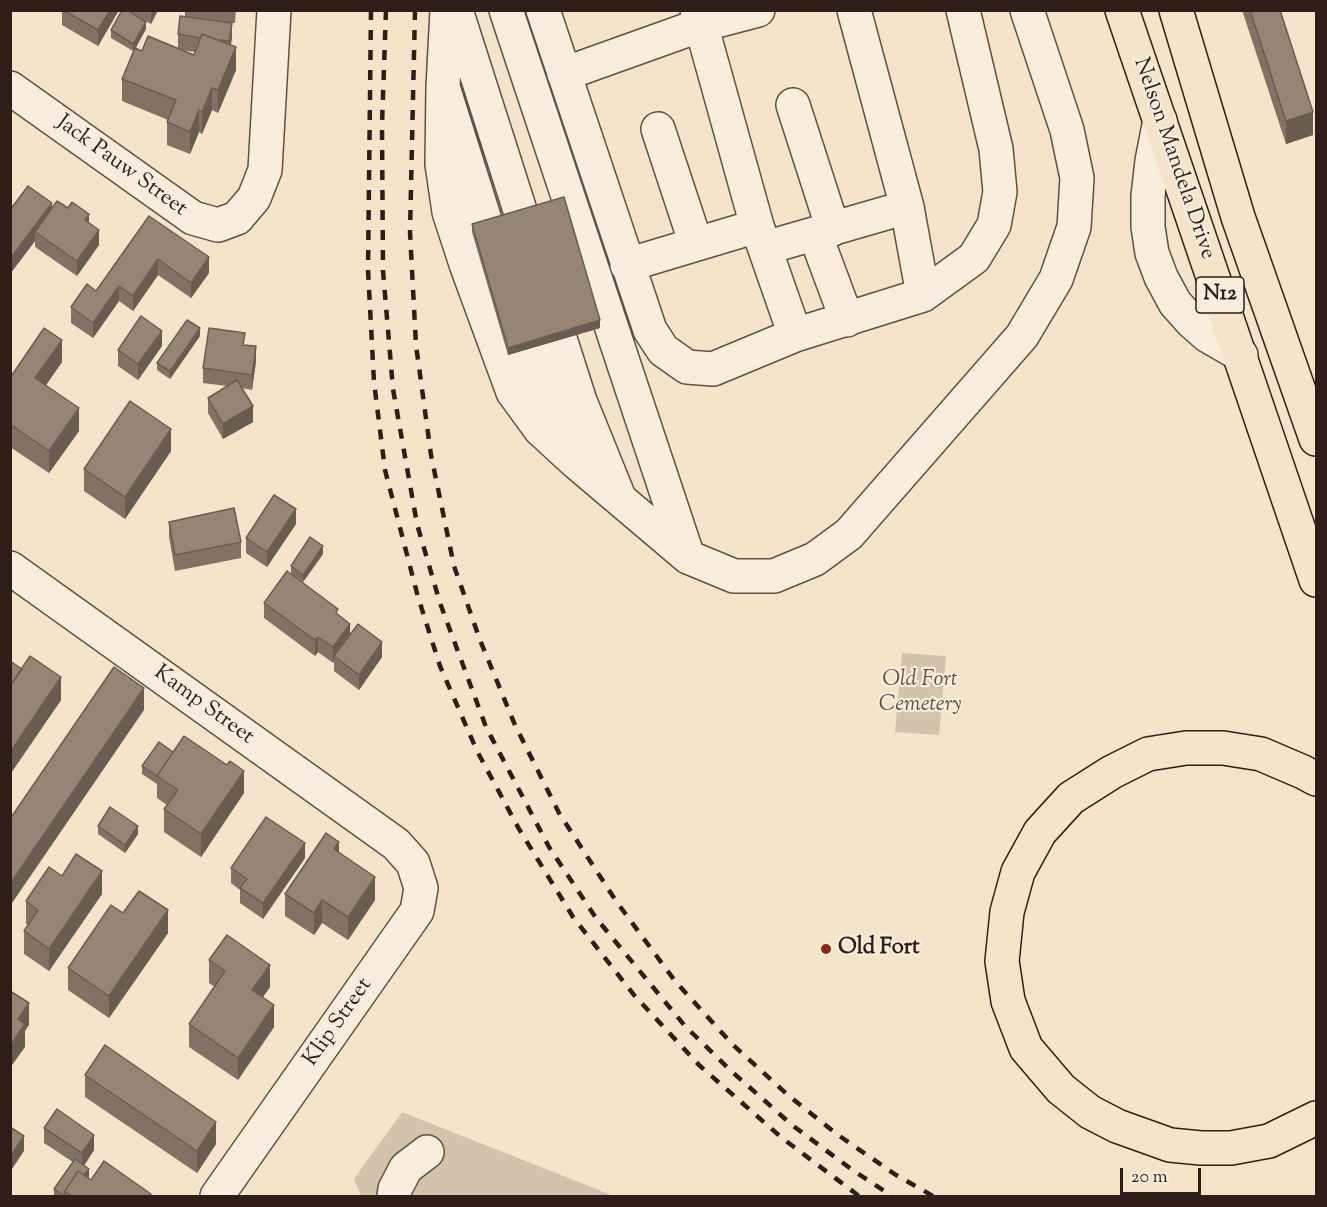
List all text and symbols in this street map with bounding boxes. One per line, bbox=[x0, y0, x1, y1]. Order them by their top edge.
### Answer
street label: Nelson Mandela Drive bbox=[1126, 55, 1220, 263]
street label: Jack Pauw Street bbox=[50, 111, 192, 223]
road number: N12 bbox=[1196, 277, 1244, 313]
street label: Kamp Street bbox=[148, 661, 258, 751]
park label: Old Fort Cemetery bbox=[879, 668, 961, 720]
place label: Old Fort bbox=[838, 936, 919, 962]
marker: Old Fort bbox=[819, 942, 833, 956]
street label: Klip Street bbox=[299, 974, 379, 1072]
scale bar bbox=[1123, 1156, 1204, 1194]
text: 20 m bbox=[1131, 1165, 1168, 1191]

